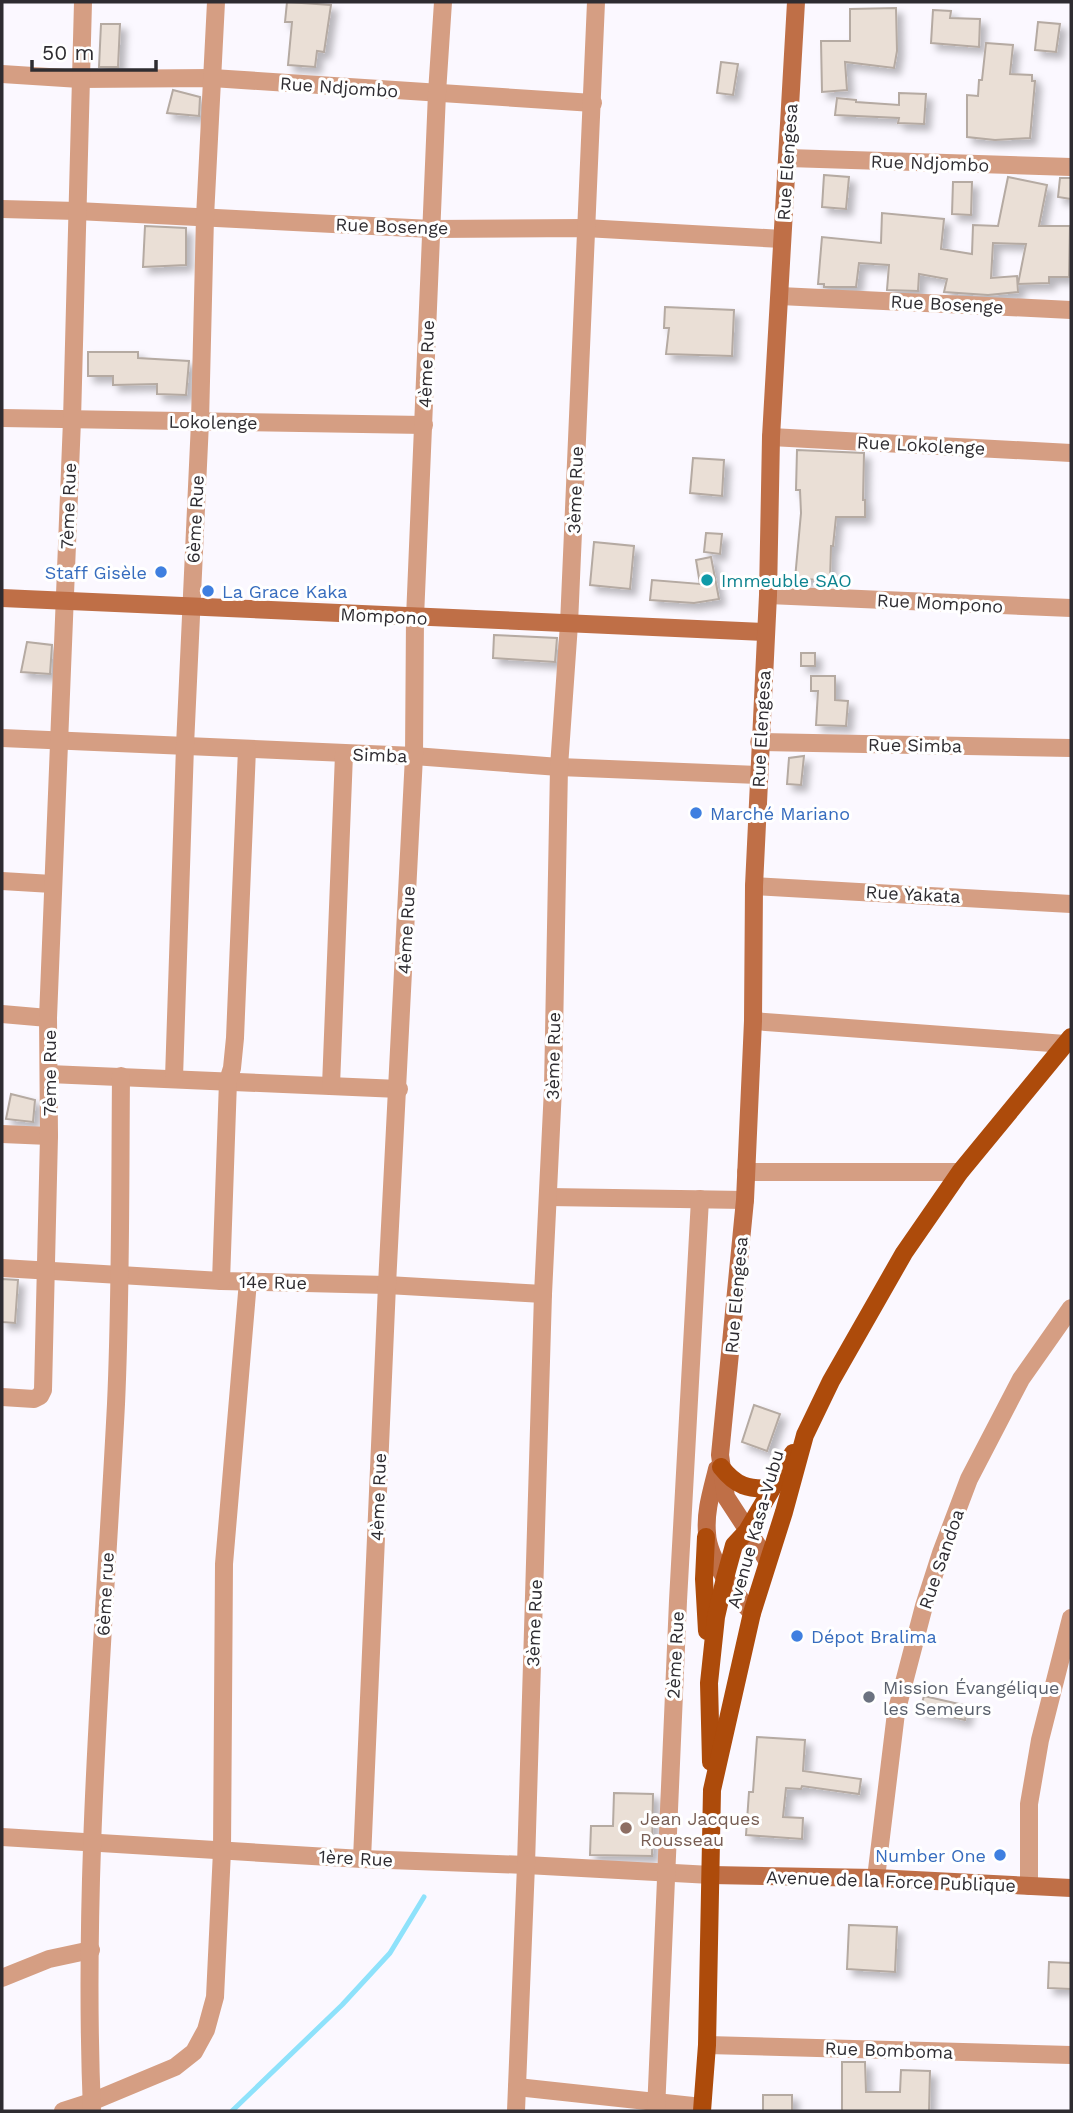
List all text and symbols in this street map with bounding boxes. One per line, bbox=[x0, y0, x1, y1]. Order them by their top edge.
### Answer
scale bar bbox=[32, 28, 156, 72]
text: 50 m bbox=[42, 40, 94, 65]
street label: Rue Ndjombo bbox=[279, 72, 399, 102]
street label: Rue Elengesa bbox=[772, 103, 802, 221]
street label: Rue Ndjombo bbox=[870, 150, 990, 176]
street label: Rue Bosenge bbox=[335, 214, 449, 238]
street label: Rue Bosenge bbox=[890, 291, 1004, 317]
street label: 4ème Rue bbox=[414, 319, 438, 409]
street label: Lokolenge bbox=[168, 411, 258, 433]
street label: Rue Lokolenge bbox=[856, 431, 986, 459]
street label: 3ème Rue bbox=[563, 446, 587, 534]
street label: 7ème Rue bbox=[56, 462, 80, 550]
street label: 6ème Rue bbox=[182, 474, 208, 564]
place label: Staff Gisèle bbox=[45, 562, 147, 583]
marker: Staff Gisèle bbox=[153, 564, 169, 580]
place label: Immeuble SAO bbox=[721, 570, 852, 591]
marker: Immeuble SAO bbox=[699, 572, 715, 588]
place label: La Grace Kaka bbox=[222, 581, 348, 602]
marker: La Grace Kaka bbox=[200, 583, 216, 599]
street label: Rue Mompono bbox=[876, 589, 1004, 617]
street label: Mompono bbox=[340, 603, 428, 629]
street label: Rue Elengesa bbox=[747, 670, 775, 788]
street label: Rue Simba bbox=[868, 734, 962, 756]
street label: Simba bbox=[352, 744, 408, 766]
place label: Marché Mariano bbox=[710, 803, 850, 824]
marker: Marché Mariano bbox=[688, 805, 704, 821]
street label: Rue Yakata bbox=[865, 881, 961, 907]
street label: 4ème Rue bbox=[393, 885, 419, 975]
street label: 3ème Rue bbox=[542, 1012, 564, 1100]
street label: 7ème Rue bbox=[39, 1030, 60, 1116]
street label: Rue Elengesa bbox=[720, 1236, 752, 1354]
street label: 14e Rue bbox=[239, 1271, 307, 1293]
street label: Avenue Kasa-Vubu bbox=[722, 1447, 788, 1611]
street label: 4ème Rue bbox=[366, 1452, 390, 1542]
street label: Rue Sandoa bbox=[914, 1506, 968, 1612]
street label: 6ème rue bbox=[92, 1552, 118, 1636]
street label: 3ème Rue bbox=[522, 1579, 546, 1667]
street label: 2ème Rue bbox=[662, 1611, 688, 1699]
place label: Dépot Bralima bbox=[811, 1626, 937, 1647]
marker: Dépot Bralima bbox=[789, 1628, 805, 1644]
place label: Mission Évangélique les Semeurs bbox=[883, 1677, 1059, 1719]
marker: Mission Évangélique les Semeurs bbox=[861, 1689, 877, 1705]
place label: Jean Jacques Rousseau bbox=[640, 1808, 760, 1850]
marker: Jean Jacques Rousseau bbox=[618, 1820, 634, 1836]
place label: Number One bbox=[875, 1845, 986, 1866]
street label: 1ère Rue bbox=[318, 1846, 394, 1870]
marker: Number One bbox=[992, 1847, 1008, 1863]
street label: Avenue de la Force Publique bbox=[766, 1866, 1016, 1896]
street label: Rue Bomboma bbox=[824, 2037, 954, 2063]

